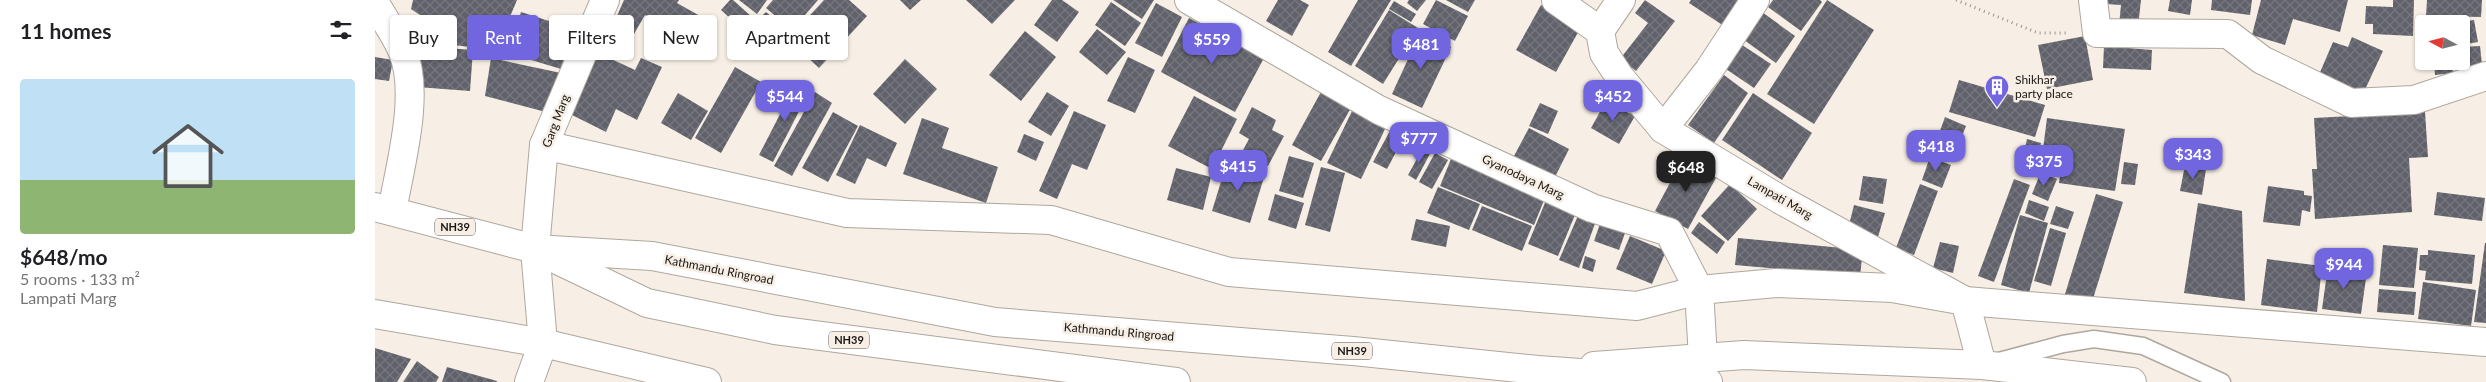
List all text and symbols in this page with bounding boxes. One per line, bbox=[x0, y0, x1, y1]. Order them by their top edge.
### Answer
chip: Buy bbox=[390, 15, 457, 60]
chip: Rent bbox=[467, 15, 539, 60]
chip: Filters bbox=[549, 15, 634, 60]
chip: New bbox=[644, 15, 717, 60]
chip: Apartment bbox=[727, 15, 848, 60]
north arrow bbox=[2415, 15, 2470, 70]
map controls bbox=[2415, 15, 2470, 70]
icon: filters bbox=[327, 16, 355, 44]
text: 11 homes bbox=[20, 18, 111, 43]
pin: $559 bbox=[1182, 22, 1242, 65]
pin: $481 bbox=[1391, 28, 1451, 70]
text: $559 bbox=[1193, 29, 1231, 48]
text: $481 bbox=[1402, 34, 1440, 53]
place label: Shikhar party place bbox=[2015, 72, 2073, 101]
building icon: Shikhar party place bbox=[1984, 74, 2010, 108]
pin: $544 bbox=[755, 80, 815, 122]
pin: $452 bbox=[1583, 80, 1643, 122]
text: $544 bbox=[766, 86, 804, 105]
text: $452 bbox=[1594, 86, 1632, 105]
street label: Garg Marg bbox=[539, 92, 573, 149]
icon: home bbox=[143, 111, 233, 201]
pin: $777 bbox=[1389, 121, 1449, 164]
text: $777 bbox=[1400, 128, 1438, 147]
pin: $418 bbox=[1906, 130, 1966, 172]
text: $418 bbox=[1917, 136, 1955, 155]
pin: $343 bbox=[2163, 138, 2223, 180]
pin: $375 bbox=[2014, 144, 2074, 187]
text: $343 bbox=[2174, 144, 2212, 163]
pin: $415 bbox=[1208, 150, 1268, 192]
pin: $648 bbox=[1656, 150, 1716, 193]
street label: Gyanodaya Marg bbox=[1480, 151, 1567, 202]
text: $375 bbox=[2025, 151, 2063, 170]
text: $415 bbox=[1219, 156, 1257, 175]
text: $648 bbox=[1667, 157, 1705, 176]
street label: Lampati Marg bbox=[1745, 173, 1815, 222]
road number: NH39 bbox=[435, 218, 475, 236]
text: $648/mo bbox=[20, 244, 108, 269]
pin: $944 bbox=[2314, 248, 2374, 290]
street label: Kathmandu Ringroad bbox=[663, 252, 775, 287]
text: $944 bbox=[2325, 254, 2363, 273]
text: 5 rooms · 133 m² bbox=[20, 269, 140, 288]
text: Lampati Marg bbox=[20, 288, 117, 307]
street label: Kathmandu Ringroad bbox=[1063, 319, 1175, 344]
road number: NH39 bbox=[829, 332, 869, 348]
road number: NH39 bbox=[1332, 342, 1372, 360]

